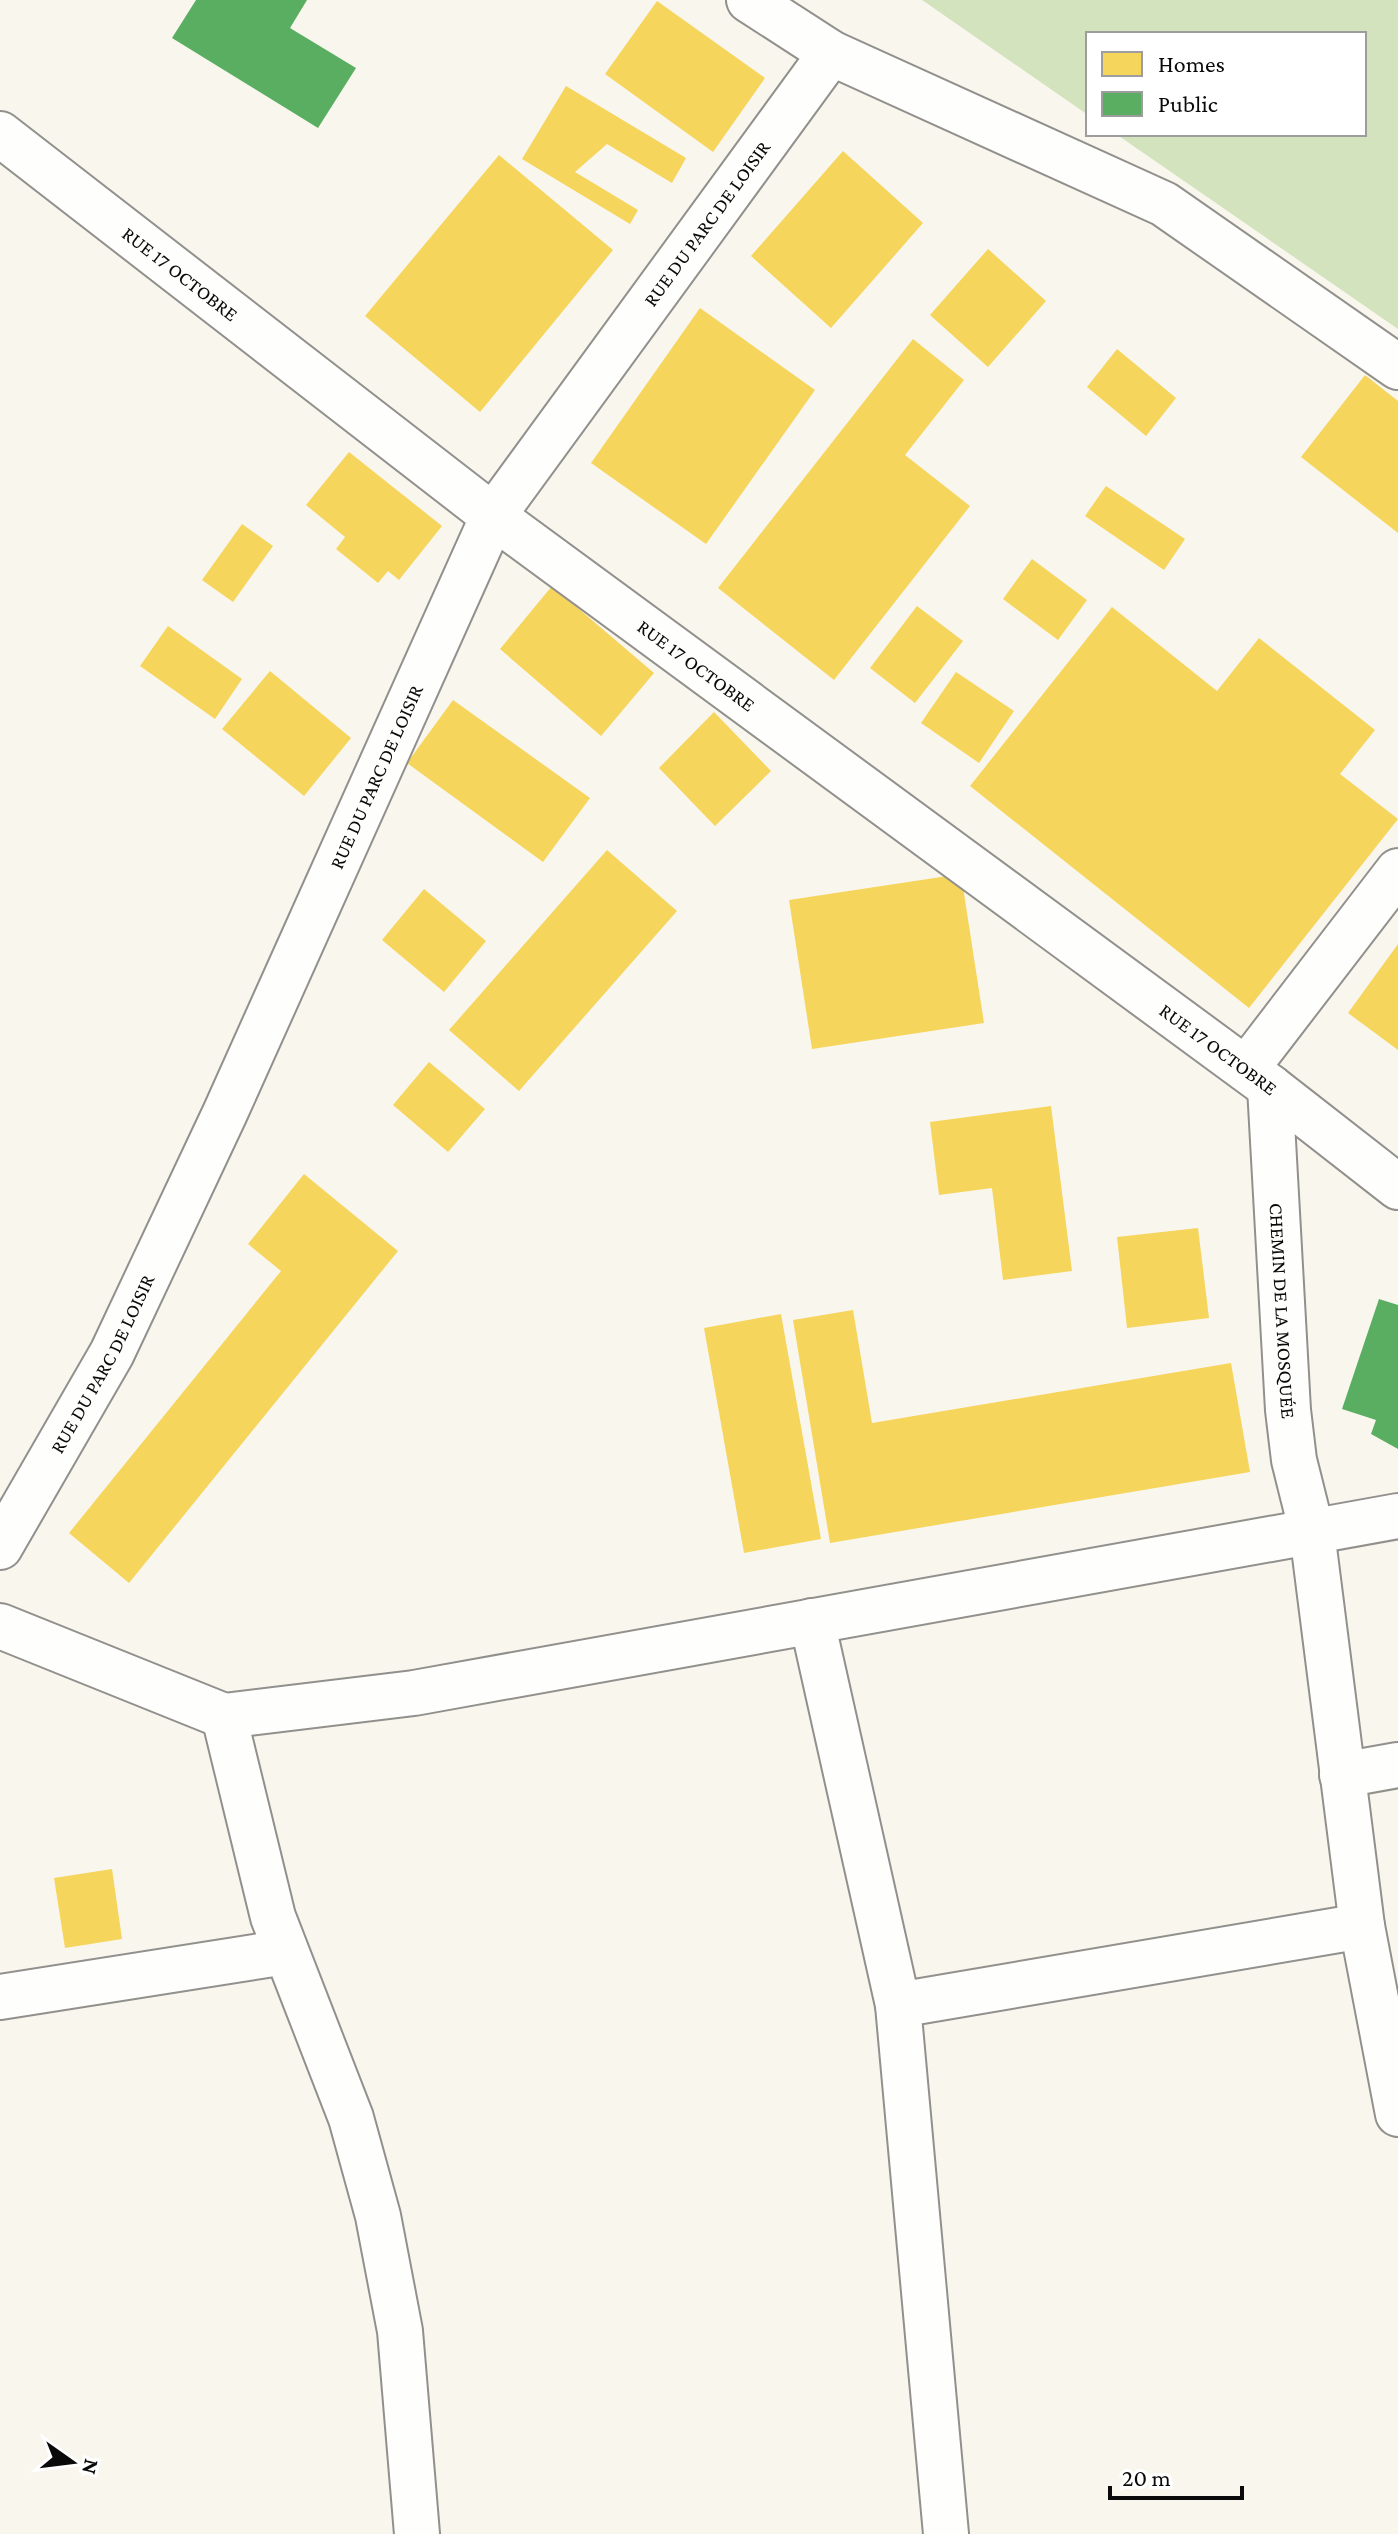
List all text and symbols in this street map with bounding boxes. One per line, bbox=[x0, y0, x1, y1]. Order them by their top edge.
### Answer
legend bbox=[1086, 32, 1366, 136]
text: Homes bbox=[1158, 50, 1225, 77]
text: Public bbox=[1158, 90, 1218, 117]
street label: RUE DU PARC DE LOISIR bbox=[639, 136, 775, 310]
street label: RUE 17 OCTOBRE bbox=[118, 222, 242, 325]
street label: RUE 17 OCTOBRE bbox=[633, 615, 759, 716]
street label: RUE DU PARC DE LOISIR bbox=[325, 680, 427, 872]
street label: RUE 17 OCTOBRE bbox=[1156, 999, 1282, 1100]
street label: CHEMIN DE LA MOSQUÉE bbox=[1265, 1202, 1300, 1420]
street label: RUE DU PARC DE LOISIR bbox=[46, 1270, 159, 1457]
north arrow bbox=[32, 2422, 112, 2502]
scale bar bbox=[1110, 2450, 1242, 2500]
text: N bbox=[77, 2456, 105, 2477]
text: 20 m bbox=[1122, 2464, 1171, 2491]

